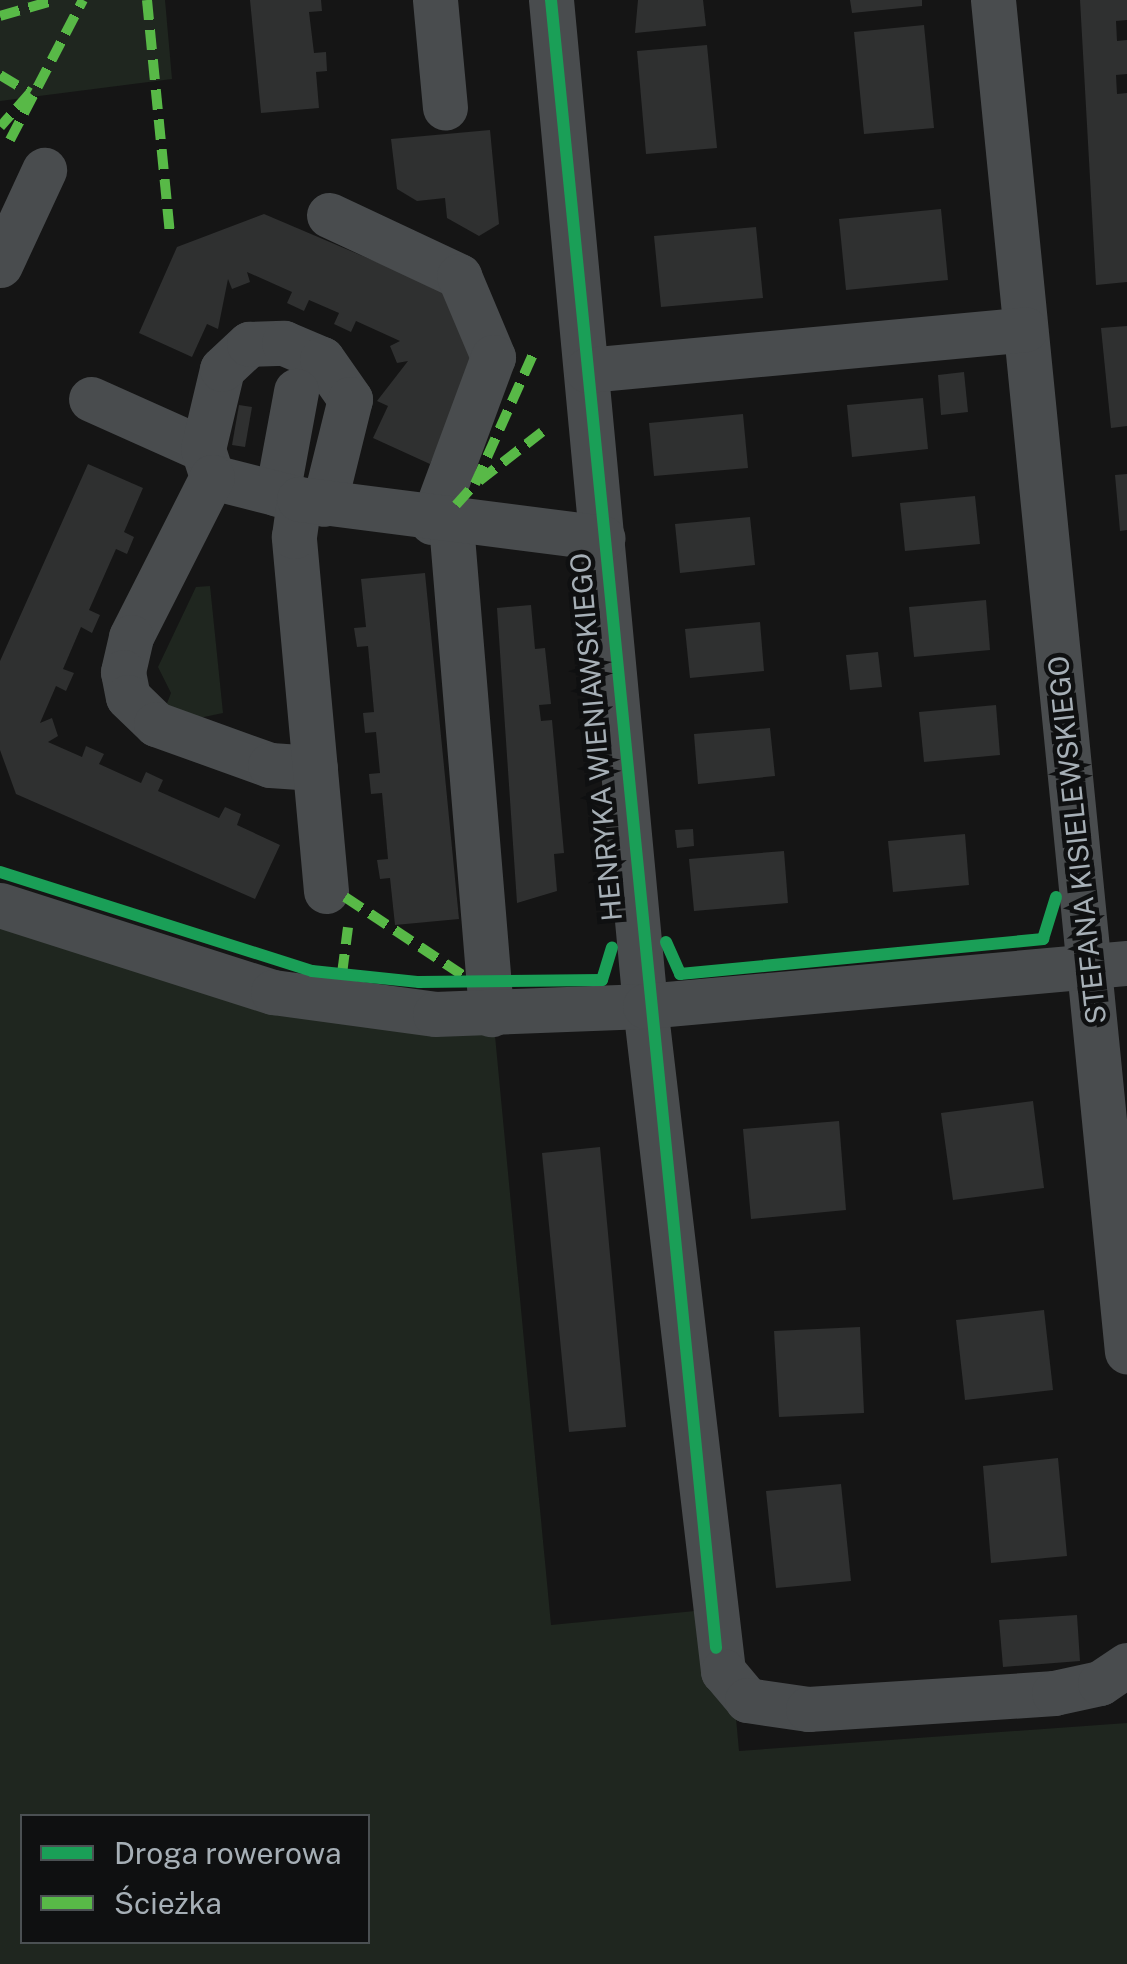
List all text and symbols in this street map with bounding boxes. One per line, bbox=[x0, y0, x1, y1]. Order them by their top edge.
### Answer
street label: HENRYKA WIENIAWSKIEGO bbox=[563, 551, 629, 923]
street label: STEFANA KISIELEWSKIEGO bbox=[1041, 654, 1113, 1026]
legend bbox=[20, 1814, 370, 1944]
text: Droga rowerowa bbox=[114, 1835, 341, 1871]
text: Ścieżka bbox=[114, 1885, 222, 1921]

